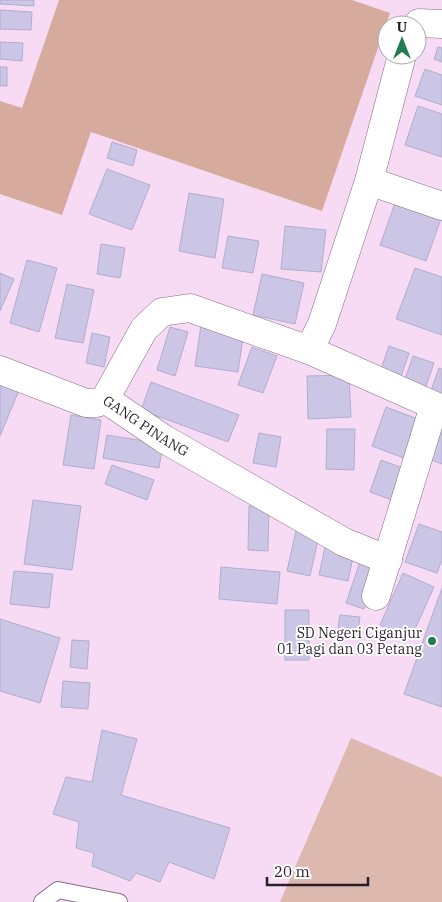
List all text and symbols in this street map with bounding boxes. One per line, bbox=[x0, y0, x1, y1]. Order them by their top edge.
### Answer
north arrow bbox=[377, 15, 427, 65]
text: U bbox=[397, 18, 408, 36]
street label: GANG PINANG bbox=[100, 391, 192, 460]
place label: SD Negeri Ciganjur 01 Pagi dan 03 Petang bbox=[277, 624, 423, 658]
marker: SD Negeri Ciganjur 01 Pagi dan 03 Petang bbox=[426, 635, 438, 647]
scale bar bbox=[267, 854, 368, 886]
text: 20 m bbox=[274, 862, 310, 881]

